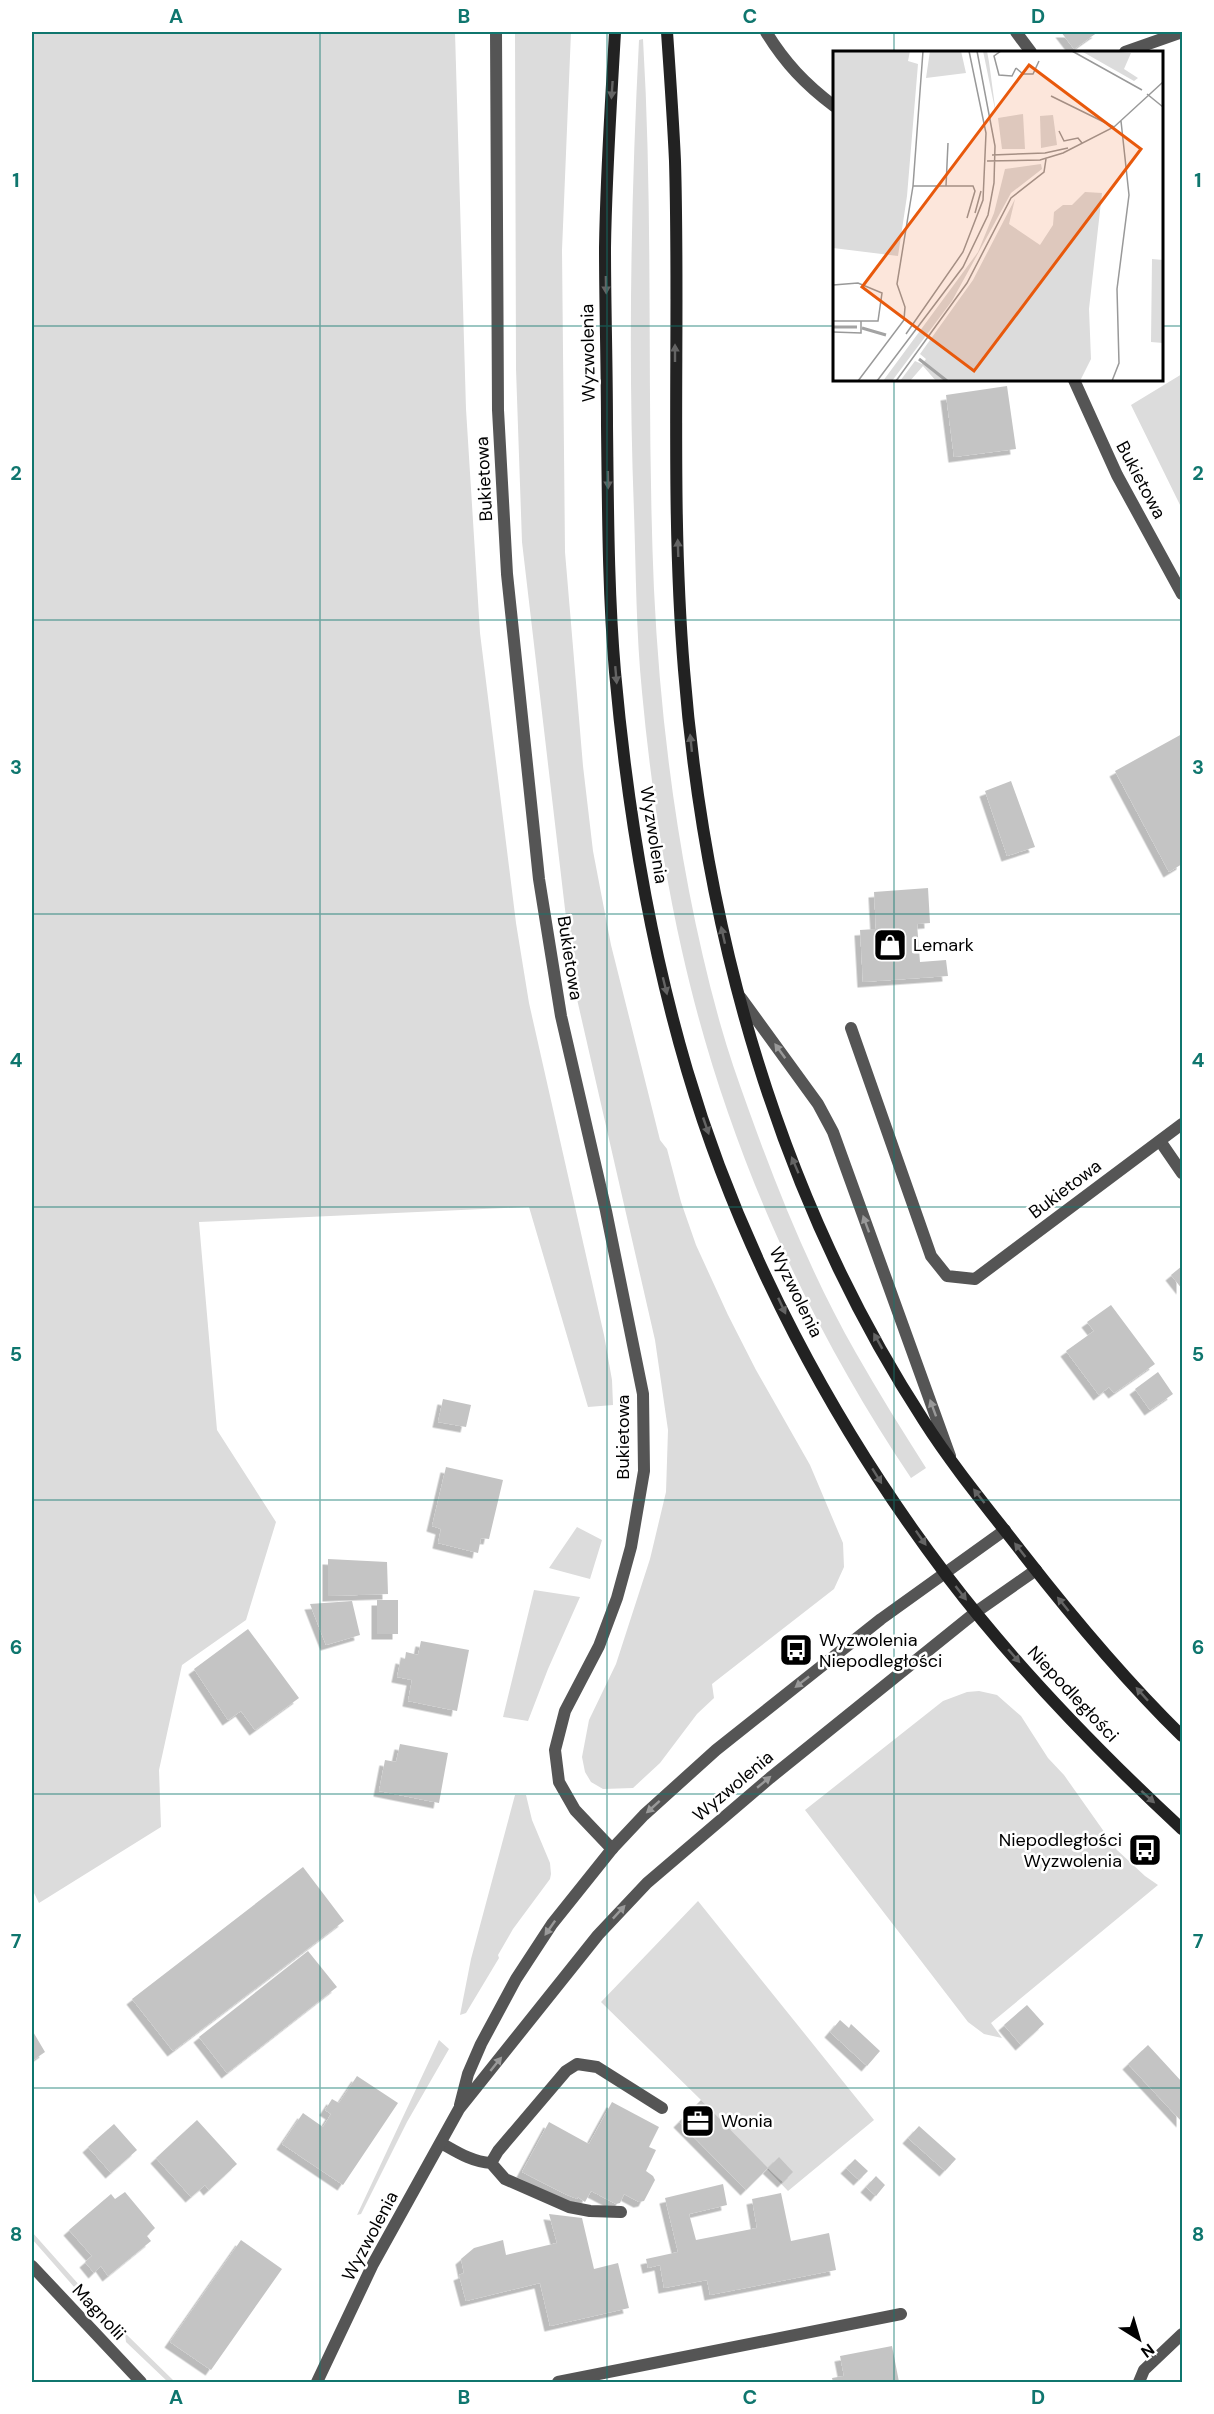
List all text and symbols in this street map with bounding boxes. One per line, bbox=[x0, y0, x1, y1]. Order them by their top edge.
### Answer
text: A bbox=[169, 3, 183, 29]
text: B bbox=[458, 3, 470, 29]
text: C bbox=[743, 3, 757, 29]
text: D bbox=[1031, 3, 1045, 29]
inset map bbox=[833, 51, 1163, 381]
one-way arrow bbox=[607, 80, 616, 99]
text: 1 bbox=[12, 167, 20, 193]
text: 1 bbox=[1194, 167, 1202, 193]
one-way arrow bbox=[601, 275, 610, 294]
street label: Wyzwolenia bbox=[575, 304, 601, 402]
one-way arrow bbox=[670, 344, 680, 363]
street label: Bukietowa bbox=[470, 436, 498, 522]
street label: Bukietowa bbox=[1110, 437, 1172, 523]
text: 2 bbox=[10, 460, 22, 486]
text: 2 bbox=[1192, 460, 1204, 486]
one-way arrow bbox=[603, 470, 613, 489]
one-way arrow bbox=[673, 539, 682, 558]
one-way arrow bbox=[611, 665, 621, 684]
one-way arrow bbox=[686, 733, 696, 752]
text: 3 bbox=[10, 754, 22, 780]
text: 3 bbox=[1192, 754, 1204, 780]
street label: Wyzwolenia bbox=[634, 785, 674, 885]
street label: Bukietowa bbox=[552, 914, 588, 1002]
one-way arrow bbox=[718, 926, 728, 944]
shop icon: Lemark bbox=[872, 927, 908, 963]
place label: Lemark bbox=[913, 933, 974, 957]
one-way arrow bbox=[661, 977, 671, 995]
one-way arrow bbox=[774, 1044, 786, 1059]
text: 4 bbox=[10, 1047, 23, 1073]
text: 4 bbox=[1192, 1047, 1205, 1073]
one-way arrow bbox=[702, 1117, 712, 1135]
street label: Bukietowa bbox=[1024, 1154, 1106, 1224]
one-way arrow bbox=[790, 1156, 799, 1174]
one-way arrow bbox=[861, 1215, 871, 1233]
street label: Wyzwolenia bbox=[764, 1243, 828, 1341]
one-way arrow bbox=[777, 1298, 786, 1315]
one-way arrow bbox=[873, 1333, 883, 1350]
text: 5 bbox=[10, 1341, 22, 1367]
text: 5 bbox=[1192, 1341, 1204, 1367]
street label: Bukietowa bbox=[611, 1395, 635, 1479]
one-way arrow bbox=[927, 1399, 937, 1417]
one-way arrow bbox=[872, 1468, 883, 1484]
one-way arrow bbox=[973, 1489, 985, 1504]
one-way arrow bbox=[915, 1530, 927, 1546]
one-way arrow bbox=[1015, 1543, 1027, 1558]
one-way arrow bbox=[954, 1586, 966, 1601]
one-way arrow bbox=[1058, 1596, 1070, 1611]
place label: Wyzwolenia Niepodległości bbox=[819, 1628, 942, 1673]
bus stop icon: Wyzwolenia Niepodległości bbox=[778, 1632, 814, 1668]
text: 6 bbox=[10, 1634, 22, 1660]
text: 6 bbox=[1192, 1634, 1204, 1660]
street label: Niepodległości bbox=[1022, 1641, 1124, 1747]
one-way arrow bbox=[1007, 1648, 1020, 1664]
one-way arrow bbox=[794, 1675, 810, 1688]
one-way arrow bbox=[1136, 1687, 1149, 1702]
street label: Wyzwolenia bbox=[688, 1745, 778, 1827]
one-way arrow bbox=[756, 1776, 772, 1789]
one-way arrow bbox=[1141, 1790, 1156, 1804]
one-way arrow bbox=[646, 1800, 661, 1813]
place label: Niepodległości Wyzwolenia bbox=[999, 1828, 1122, 1873]
bus stop icon: Niepodległości Wyzwolenia bbox=[1127, 1832, 1163, 1868]
one-way arrow bbox=[612, 1905, 626, 1920]
one-way arrow bbox=[545, 1920, 556, 1936]
text: 7 bbox=[11, 1928, 22, 1954]
text: 7 bbox=[1193, 1928, 1204, 1954]
one-way arrow bbox=[489, 2056, 502, 2071]
office icon: Wonia bbox=[680, 2103, 716, 2139]
place label: Wonia bbox=[721, 2109, 773, 2133]
street label: Wyzwolenia bbox=[336, 2187, 404, 2285]
text: 8 bbox=[10, 2221, 22, 2247]
text: 8 bbox=[1192, 2221, 1204, 2247]
street label: Magnolii bbox=[67, 2279, 131, 2345]
north arrow bbox=[1109, 2309, 1169, 2369]
text: N bbox=[1137, 2339, 1159, 2362]
text: A bbox=[169, 2384, 183, 2410]
text: B bbox=[458, 2384, 470, 2410]
text: C bbox=[743, 2384, 757, 2410]
text: D bbox=[1031, 2384, 1045, 2410]

